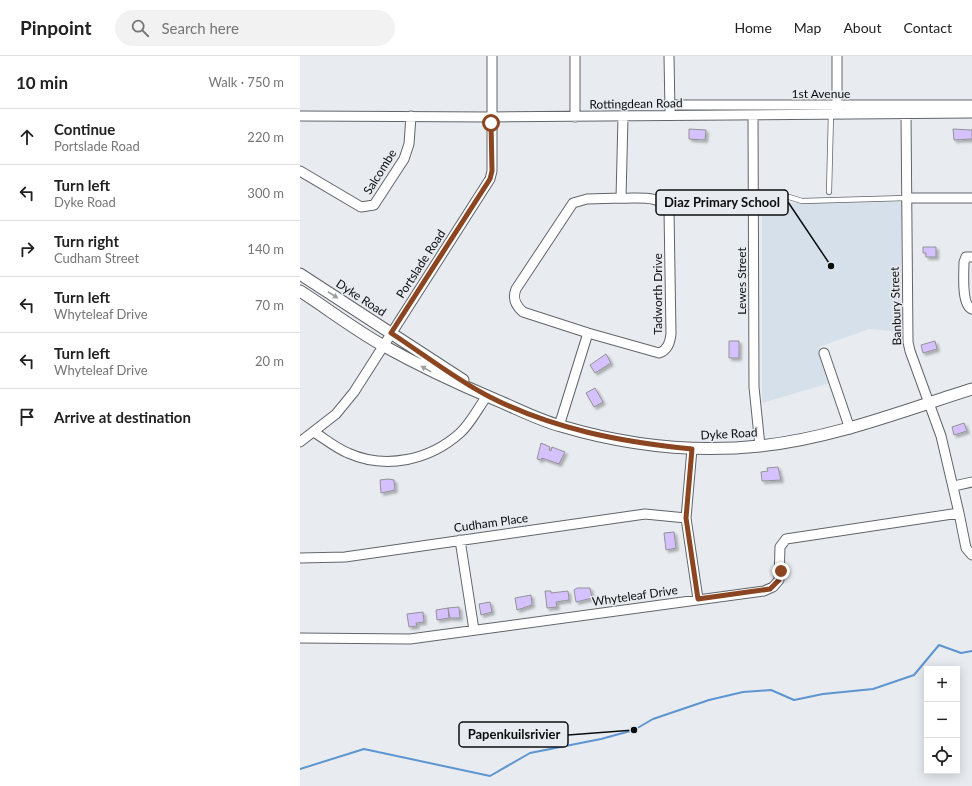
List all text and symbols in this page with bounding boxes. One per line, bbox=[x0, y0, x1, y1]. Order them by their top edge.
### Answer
search box bbox=[115, 10, 395, 46]
text: Pinpoint bbox=[20, 16, 91, 39]
icon: search bbox=[129, 17, 151, 39]
text: Search here bbox=[161, 19, 239, 37]
text: Home bbox=[734, 19, 772, 36]
text: Map bbox=[794, 19, 821, 36]
text: About bbox=[843, 19, 881, 36]
text: Contact bbox=[903, 19, 952, 36]
text: 10 min bbox=[16, 72, 68, 93]
text: Walk · 750 m bbox=[208, 74, 284, 90]
street label: 1st Avenue bbox=[792, 86, 850, 101]
street label: Rottingdean Road bbox=[589, 95, 683, 112]
route start bbox=[482, 114, 500, 132]
text: Continue bbox=[54, 120, 115, 138]
icon: ahead bbox=[16, 126, 38, 148]
text: 220 m bbox=[247, 129, 284, 145]
text: Portslade Road bbox=[54, 138, 140, 154]
street label: Salcombe bbox=[360, 146, 399, 197]
text: Turn left bbox=[54, 176, 110, 194]
icon: left bbox=[16, 182, 38, 204]
text: 300 m bbox=[247, 185, 284, 201]
callout: Diaz Primary School bbox=[656, 190, 788, 215]
text: Dyke Road bbox=[54, 194, 116, 210]
text: Diaz Primary School bbox=[664, 194, 780, 210]
street label: Portslade Road bbox=[393, 226, 448, 301]
text: Turn right bbox=[54, 232, 119, 250]
icon: right bbox=[16, 238, 38, 260]
text: 140 m bbox=[247, 241, 284, 257]
street label: Lewes Street bbox=[734, 247, 749, 315]
text: Cudham Street bbox=[54, 250, 139, 266]
street label: Tadworth Drive bbox=[650, 253, 665, 335]
street label: Banbury Street bbox=[887, 266, 904, 346]
street label: Dyke Road bbox=[333, 276, 389, 319]
text: Turn left bbox=[54, 288, 110, 306]
one-way arrow bbox=[328, 291, 338, 299]
icon: left bbox=[16, 294, 38, 316]
text: 70 m bbox=[255, 297, 284, 313]
text: Whyteleaf Drive bbox=[54, 306, 148, 322]
text: Turn left bbox=[54, 344, 110, 362]
icon: left bbox=[16, 350, 38, 372]
text: 20 m bbox=[255, 353, 284, 369]
text: Whyteleaf Drive bbox=[54, 362, 148, 378]
one-way arrow bbox=[420, 365, 432, 372]
icon: arrive bbox=[16, 406, 38, 428]
text: Arrive at destination bbox=[54, 408, 191, 426]
street label: Dyke Road bbox=[700, 425, 758, 442]
street label: Cudham Place bbox=[453, 510, 529, 535]
route end bbox=[772, 562, 790, 580]
street label: Whyteleaf Drive bbox=[591, 582, 679, 609]
map controls bbox=[924, 666, 960, 774]
button: + bbox=[924, 666, 960, 702]
button: − bbox=[924, 702, 960, 738]
callout: Papenkuilsrivier bbox=[459, 722, 568, 747]
text: Papenkuilsrivier bbox=[468, 726, 561, 742]
button: locate bbox=[924, 738, 960, 774]

